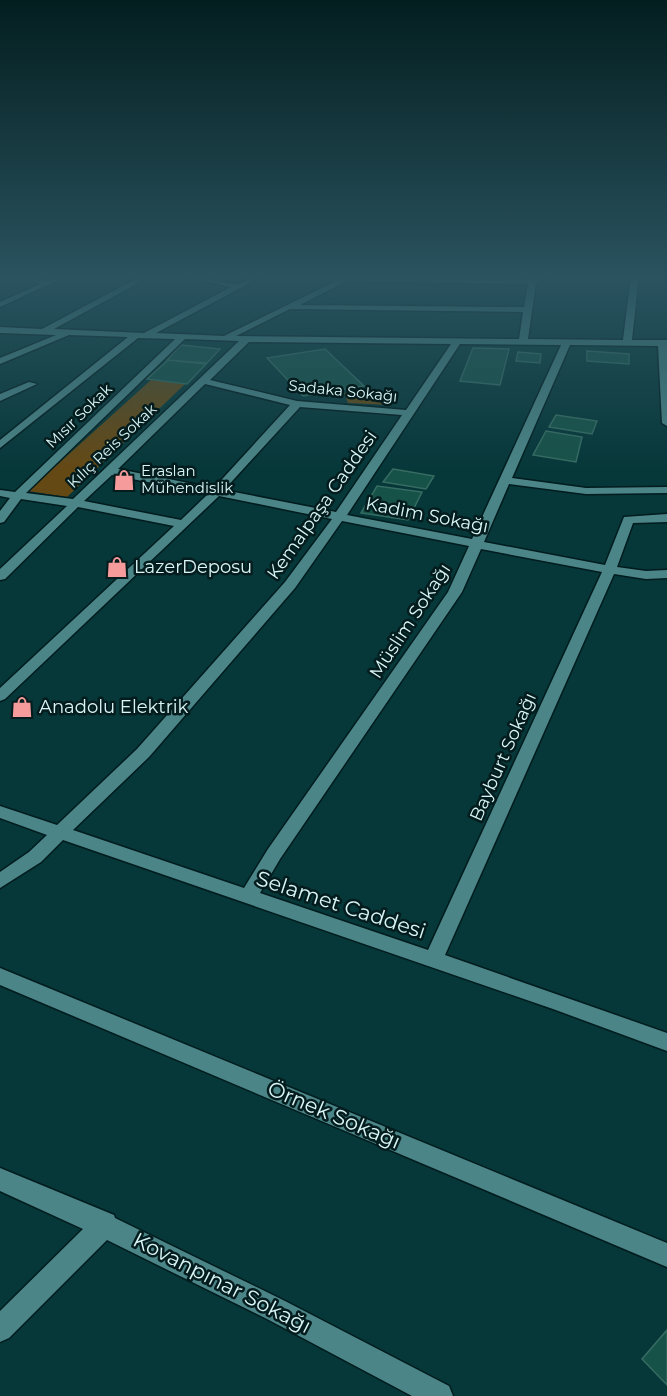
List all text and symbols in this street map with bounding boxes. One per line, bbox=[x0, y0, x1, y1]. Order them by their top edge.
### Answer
street label: Sadaka Sokağı bbox=[288, 375, 398, 406]
street label: Mısır Sokak bbox=[42, 379, 116, 452]
street label: Kılıç Reis Sokak bbox=[63, 399, 160, 492]
street label: Kemalpaşa Caddesi bbox=[262, 426, 382, 584]
place label: Eraslan Mühendislik bbox=[141, 461, 233, 497]
shop icon: Eraslan Mühendislik bbox=[112, 468, 136, 492]
street label: Kadim Sokağı bbox=[364, 492, 490, 538]
shop icon: LazerDeposu bbox=[105, 555, 129, 579]
place label: LazerDeposu bbox=[134, 556, 252, 578]
street label: Müslim Sokağı bbox=[365, 560, 455, 682]
street label: Bayburt Sokağı bbox=[465, 689, 541, 825]
shop icon: Anadolu Elektrik bbox=[10, 695, 34, 719]
place label: Anadolu Elektrik bbox=[39, 696, 189, 718]
street label: Selamet Caddesi bbox=[253, 865, 429, 944]
street label: Örnek Sokağı bbox=[264, 1075, 404, 1154]
street label: Kovanpınar Sokağı bbox=[129, 1227, 315, 1338]

